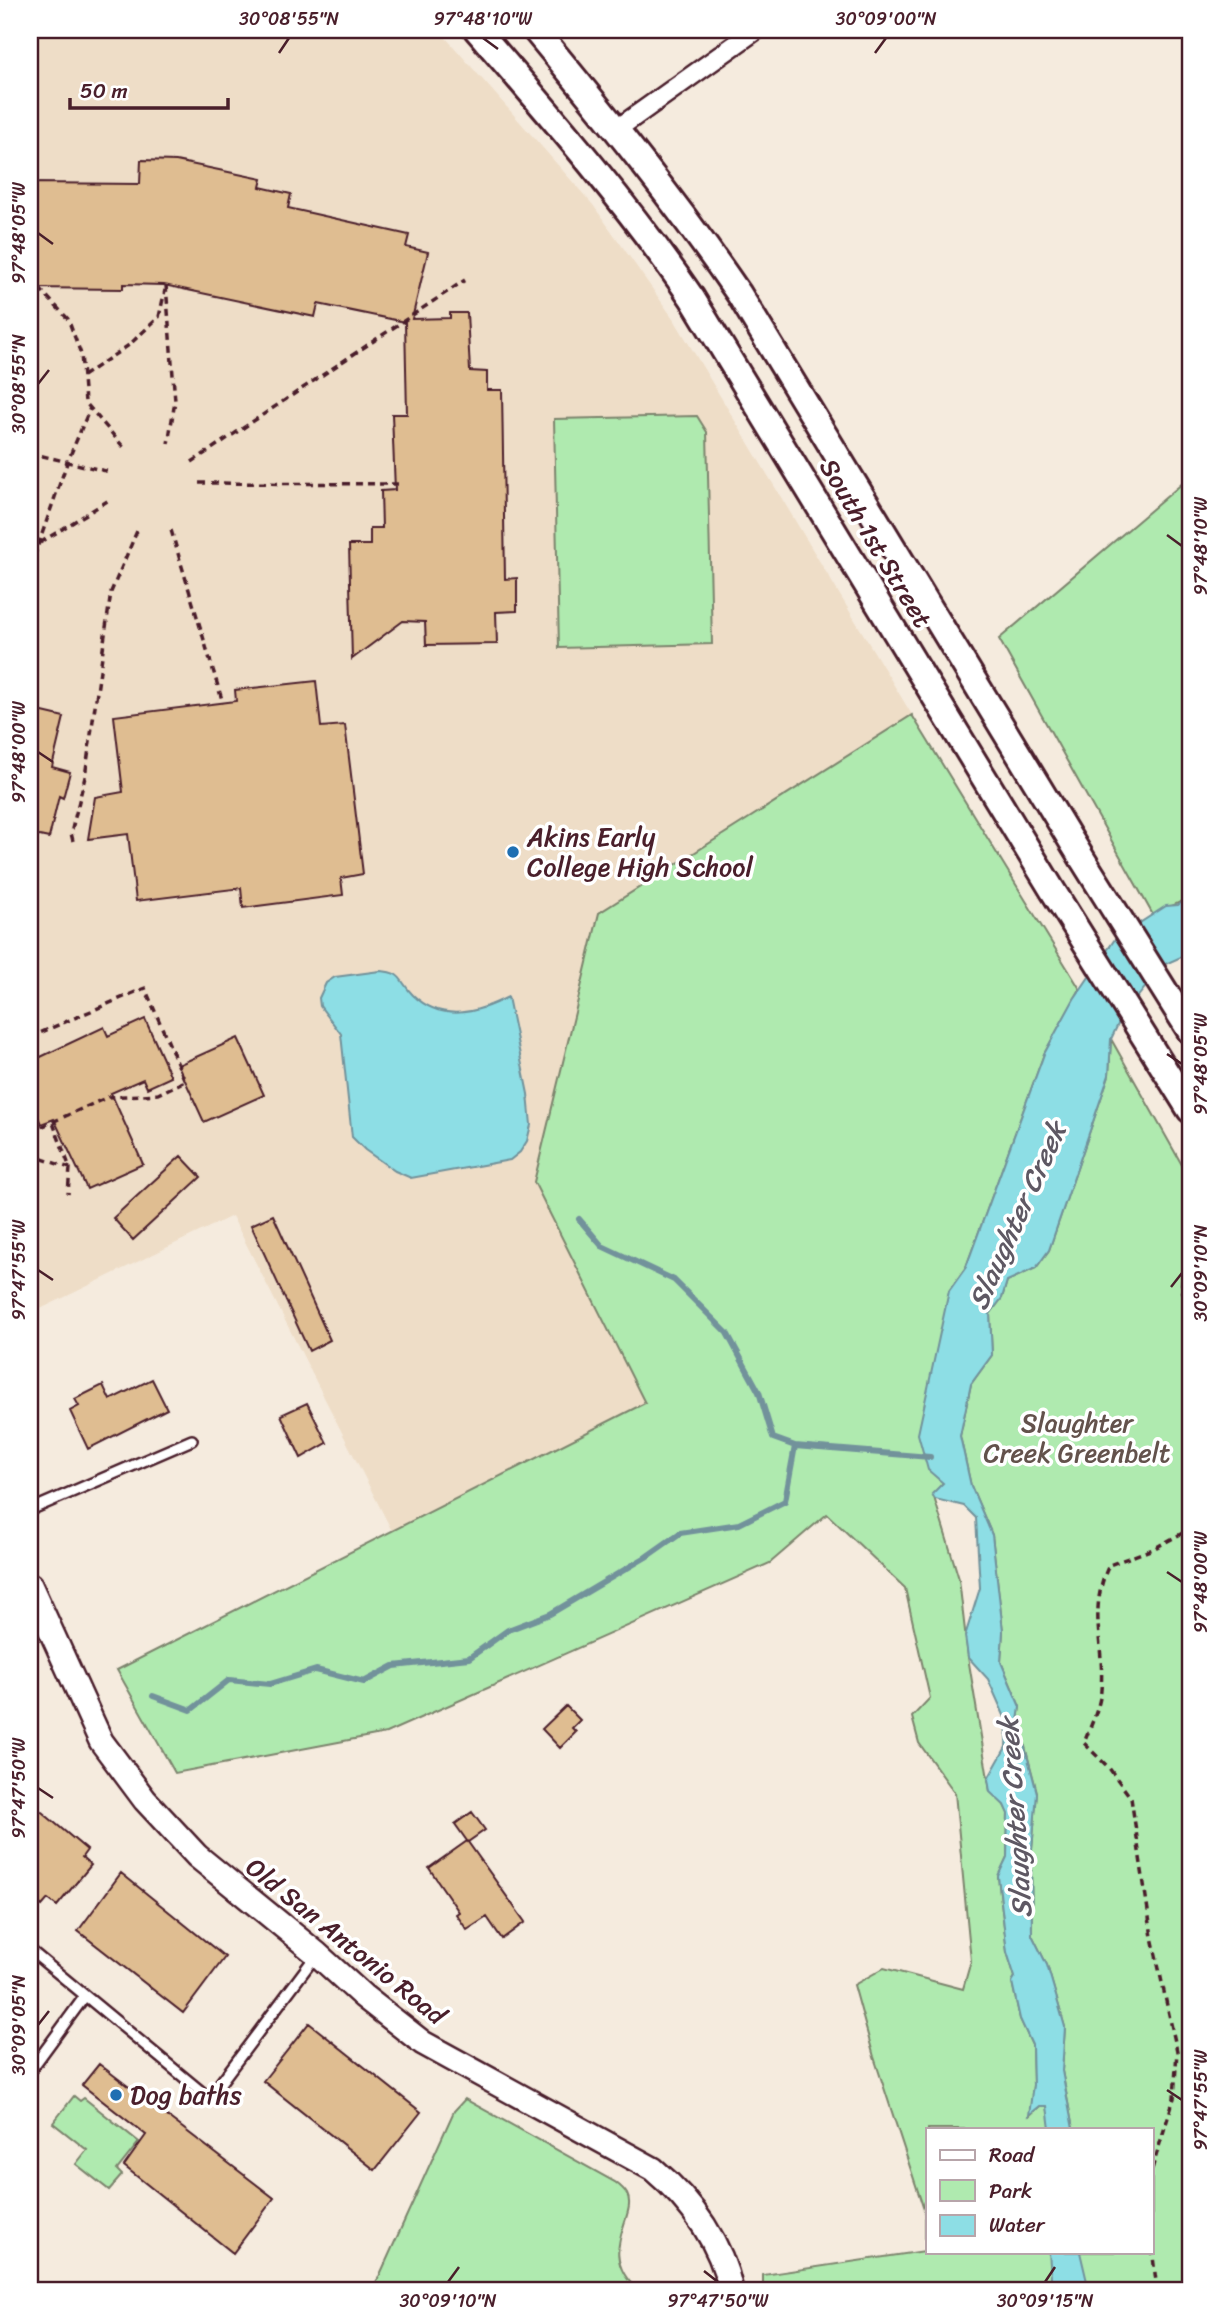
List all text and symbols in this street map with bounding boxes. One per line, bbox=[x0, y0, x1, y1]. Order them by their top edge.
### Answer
text: 30°08'55"N bbox=[239, 3, 339, 35]
text: 97°48'10"W bbox=[434, 3, 533, 35]
text: 30°09'00"N bbox=[836, 3, 937, 35]
scale bar bbox=[70, 66, 228, 110]
text: 50 m bbox=[80, 72, 128, 110]
text: 97°48'05"W bbox=[3, 181, 35, 284]
text: 30°08'55"N bbox=[3, 334, 35, 434]
street label: South 1st Street bbox=[807, 449, 945, 637]
text: 97°48'10"W bbox=[1185, 496, 1217, 595]
text: 97°48'00"W bbox=[3, 700, 35, 803]
place label: Akins Early College High School bbox=[526, 814, 753, 890]
marker: Akins Early College High School bbox=[505, 844, 521, 860]
text: 97°48'05"W bbox=[1185, 1012, 1217, 1115]
water label: Slaughter Creek bbox=[954, 1112, 1081, 1318]
text: 97°47'55"W bbox=[3, 1219, 35, 1320]
text: 30°09'10"N bbox=[1185, 1224, 1217, 1322]
park label: Slaughter Creek Greenbelt bbox=[984, 1400, 1170, 1476]
text: 97°48'00"W bbox=[1185, 1530, 1217, 1633]
water label: Slaughter Creek bbox=[983, 1713, 1046, 1920]
text: 97°47'50"W bbox=[3, 1736, 35, 1838]
street label: Old San Antonio Road bbox=[235, 1845, 458, 2038]
text: 30°09'05"N bbox=[3, 1974, 35, 2075]
text: 97°47'55"W bbox=[1185, 2049, 1217, 2150]
place label: Dog baths bbox=[130, 2072, 242, 2118]
marker: Dog baths bbox=[108, 2087, 124, 2103]
legend bbox=[926, 2128, 1154, 2254]
text: Road bbox=[989, 2136, 1036, 2174]
text: Park bbox=[989, 2172, 1032, 2210]
text: Water bbox=[989, 2206, 1046, 2244]
text: 30°09'10"N bbox=[399, 2285, 497, 2317]
text: 97°47'50"W bbox=[668, 2285, 770, 2317]
text: 30°09'15"N bbox=[997, 2285, 1094, 2317]

